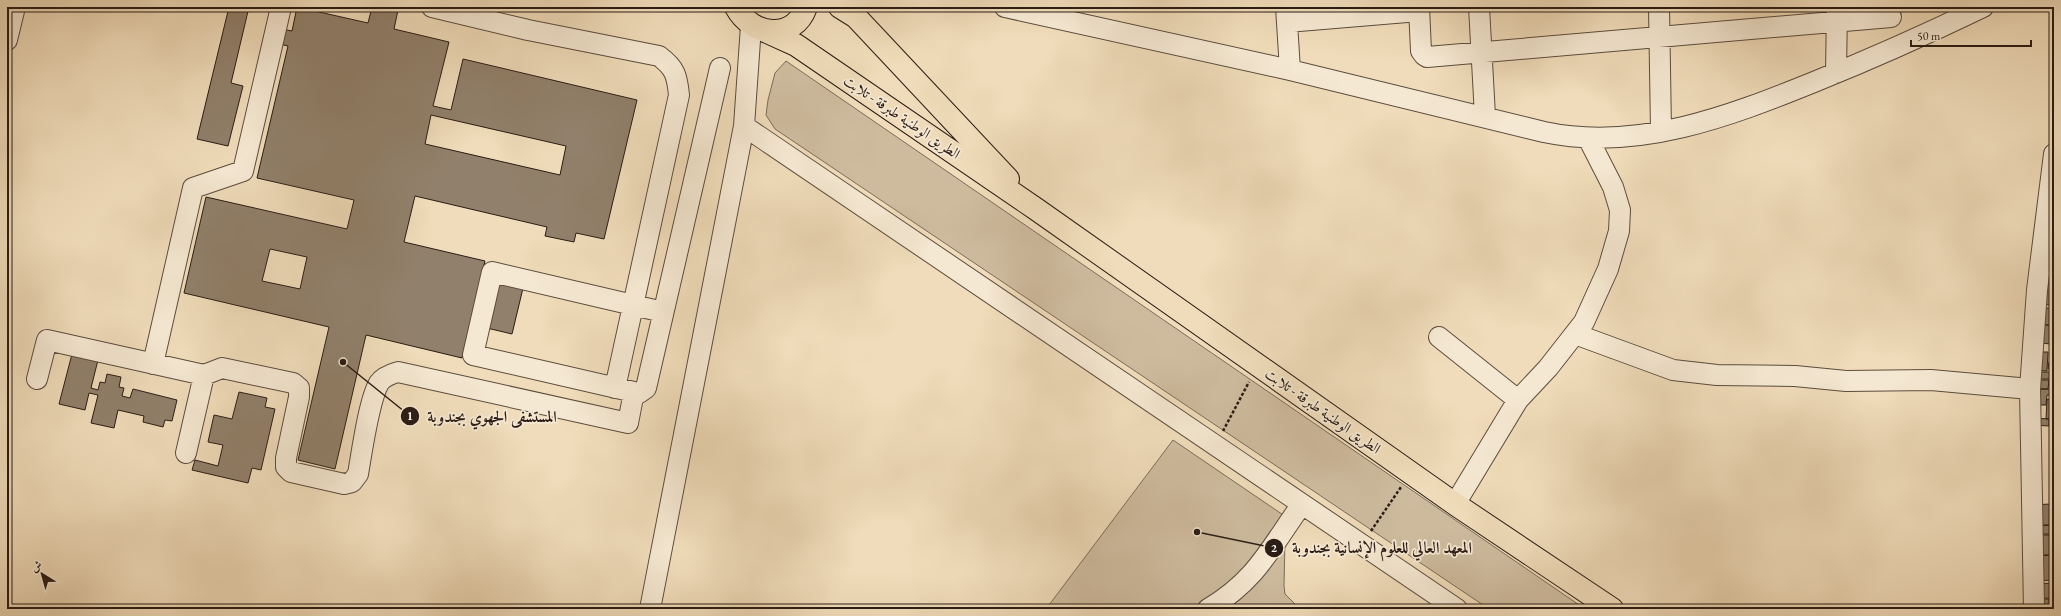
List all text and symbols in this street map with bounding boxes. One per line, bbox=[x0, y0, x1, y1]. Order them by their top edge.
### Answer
scale bar bbox=[1911, 22, 2031, 48]
text: 50 m bbox=[1917, 28, 1941, 44]
street label: الطريق الوطنية طبرقة - تلابت bbox=[840, 70, 964, 164]
street label: الطريق الوطنية طبرقة - تلابت bbox=[1261, 363, 1385, 459]
callout: المستشفى الجهوي بجندوبة bbox=[400, 402, 565, 430]
text: المستشفى الجهوي بجندوبة bbox=[427, 406, 557, 430]
text: 1 bbox=[407, 408, 413, 424]
callout: المعهد العالي للعلوم الإنسانية بجندوبة bbox=[1264, 534, 1480, 562]
text: المعهد العالي للعلوم الإنسانية بجندوبة bbox=[1292, 537, 1472, 562]
text: 2 bbox=[1271, 540, 1278, 556]
north arrow bbox=[22, 554, 62, 594]
text: ش bbox=[27, 557, 45, 575]

